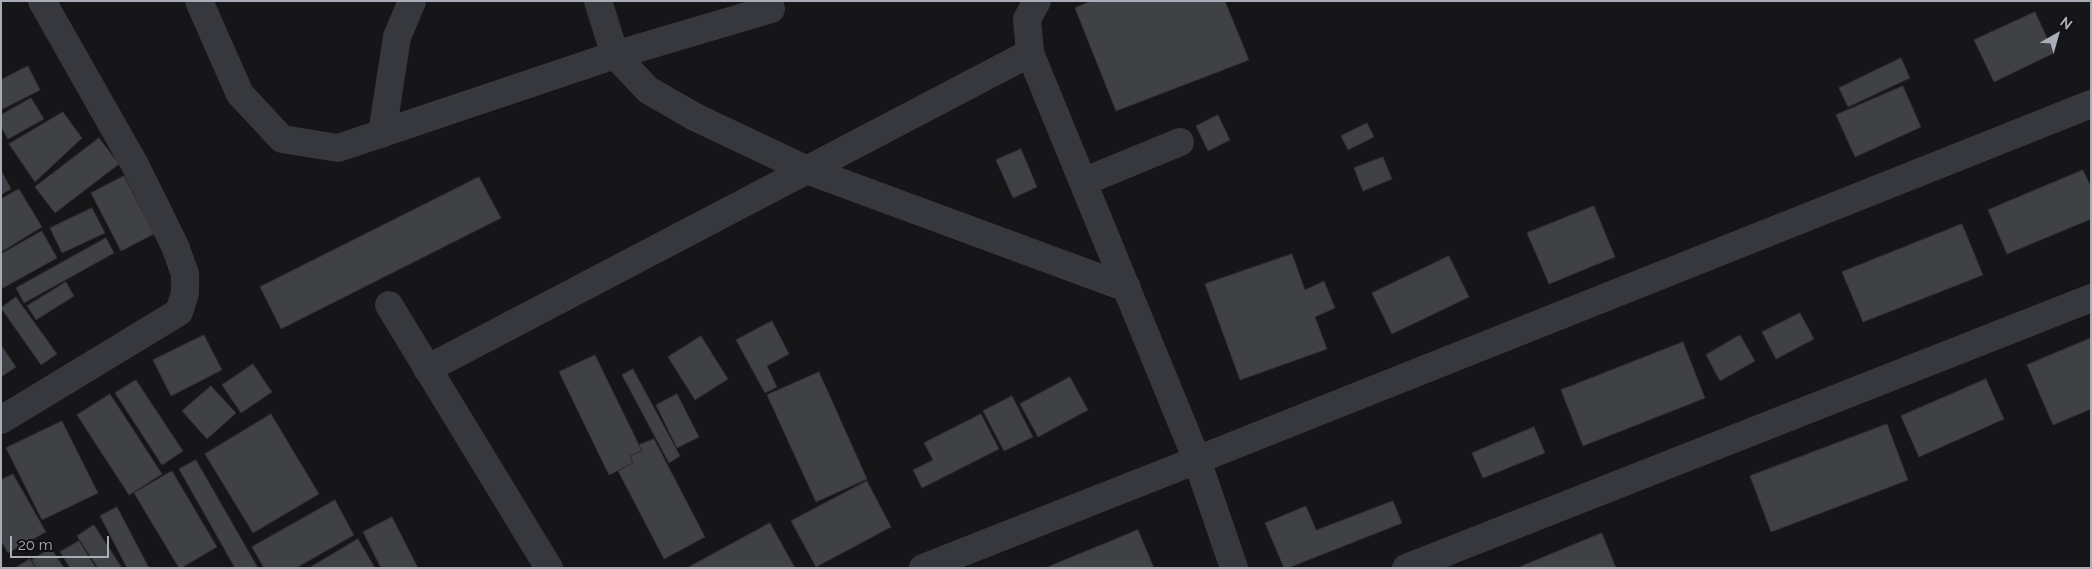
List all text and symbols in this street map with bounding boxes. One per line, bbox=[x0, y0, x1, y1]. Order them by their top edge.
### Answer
north arrow bbox=[2032, 10, 2082, 60]
text: N bbox=[2057, 14, 2075, 33]
scale bar bbox=[12, 526, 111, 558]
text: 20 m bbox=[18, 536, 53, 554]

